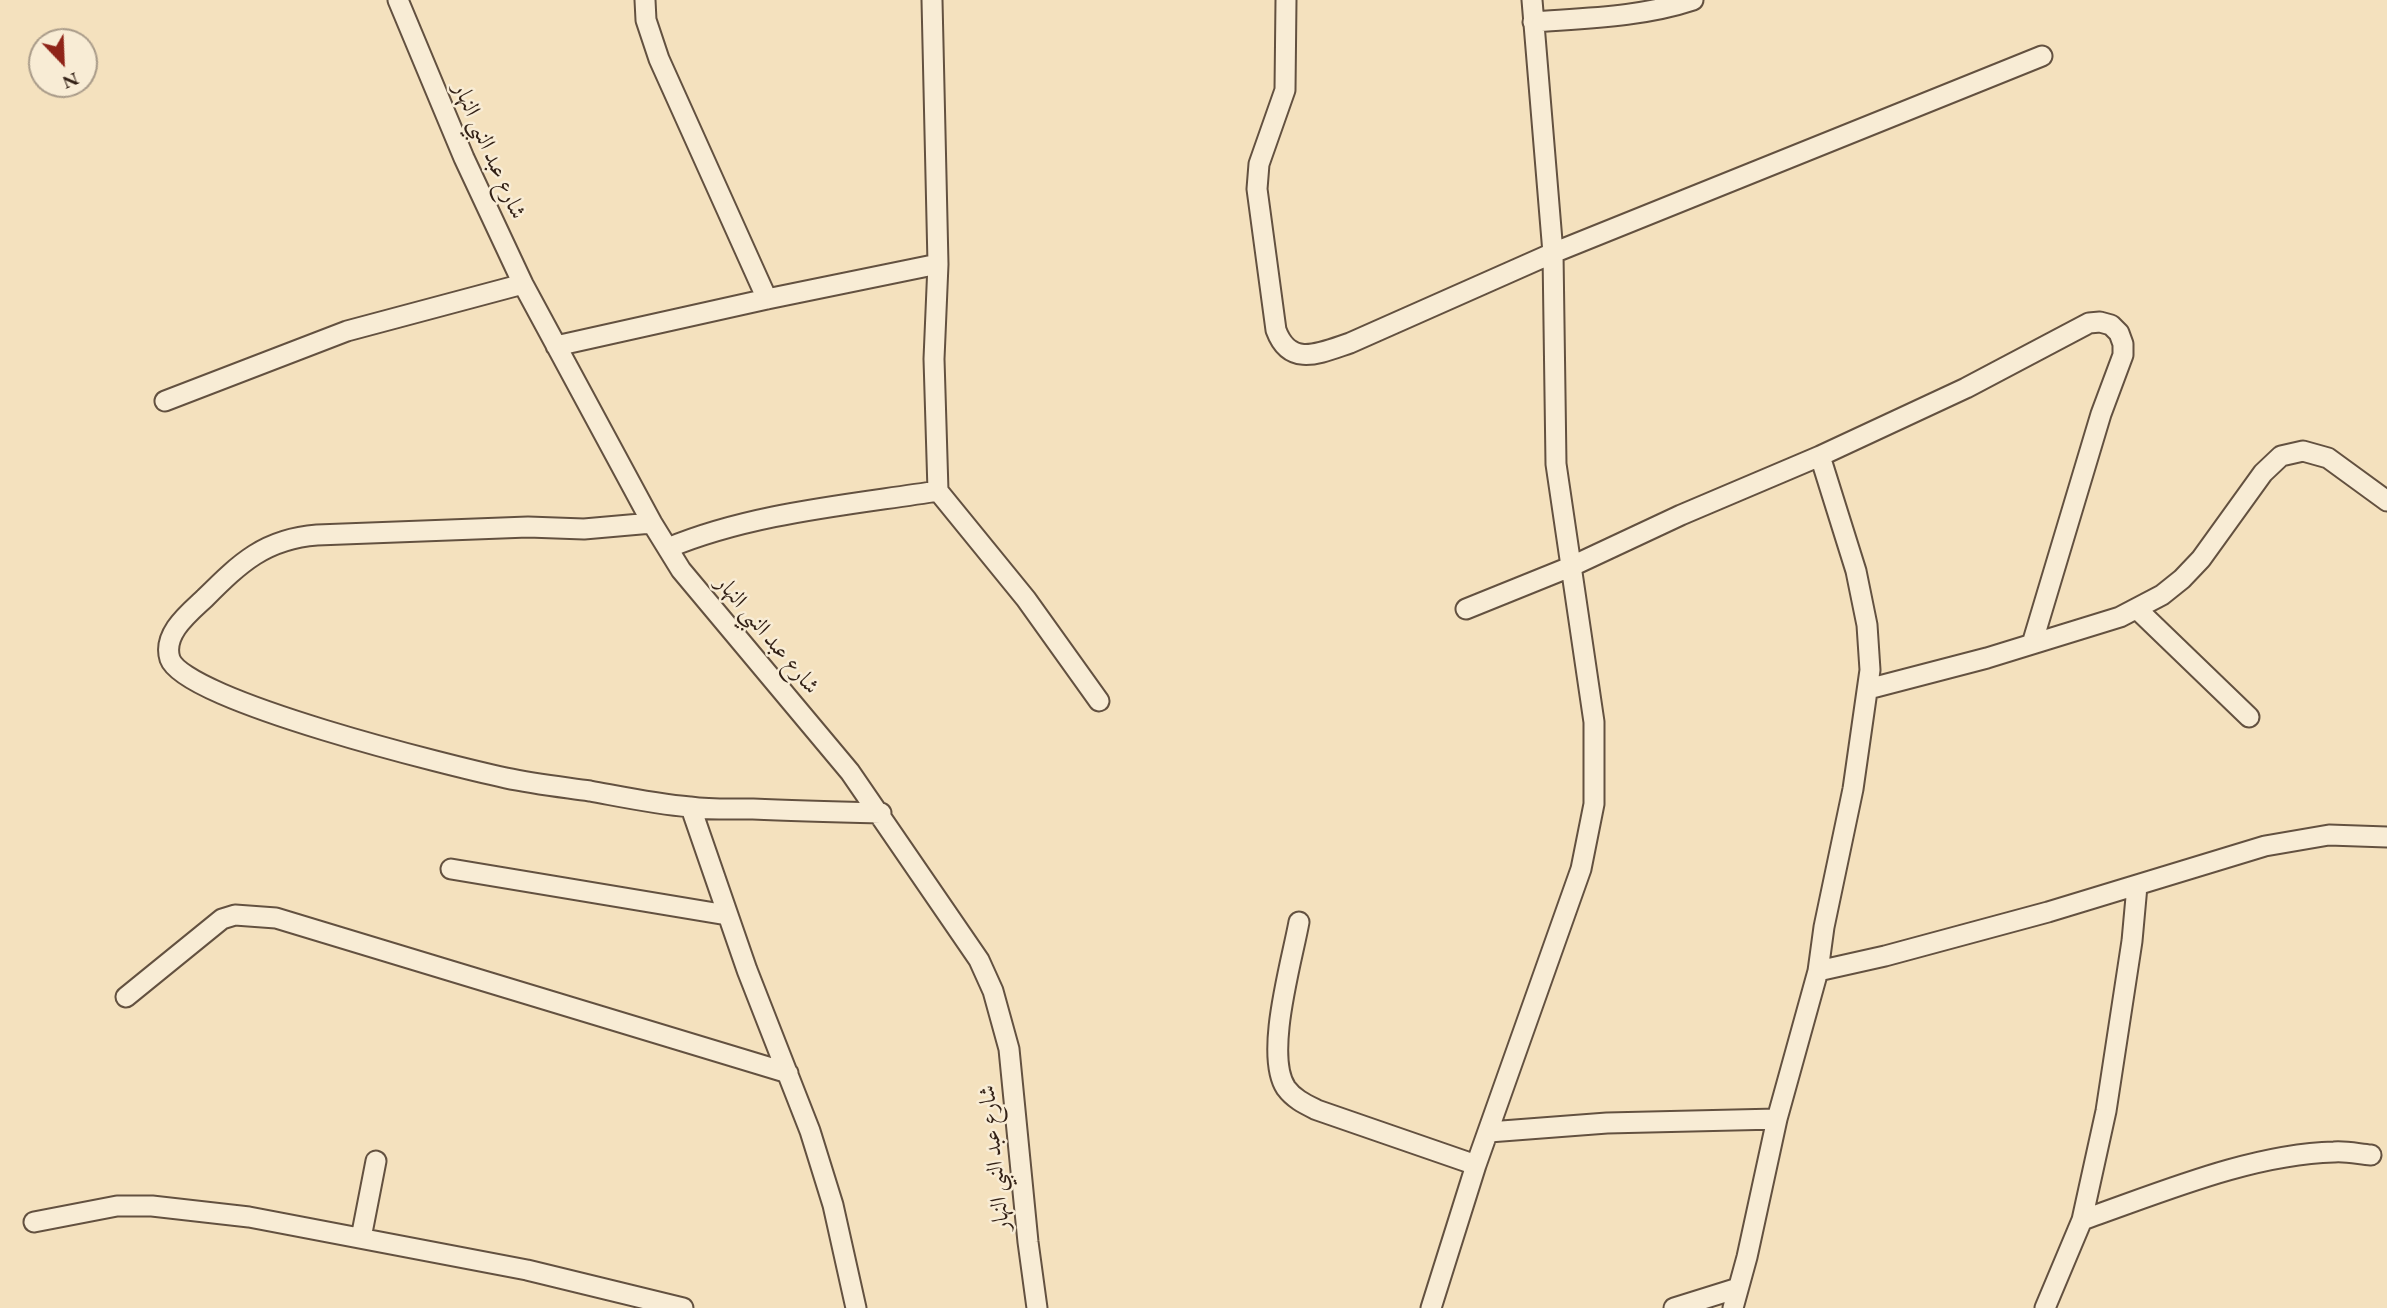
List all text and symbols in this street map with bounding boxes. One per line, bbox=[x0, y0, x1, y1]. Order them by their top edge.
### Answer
north arrow bbox=[28, 28, 98, 98]
text: N bbox=[59, 66, 83, 95]
street label: شارع عبد النبي النهار bbox=[447, 78, 531, 224]
street label: شارع عبد النبي النهار bbox=[709, 570, 825, 700]
street label: شارع عبد النبي النهار bbox=[974, 1084, 1016, 1232]

